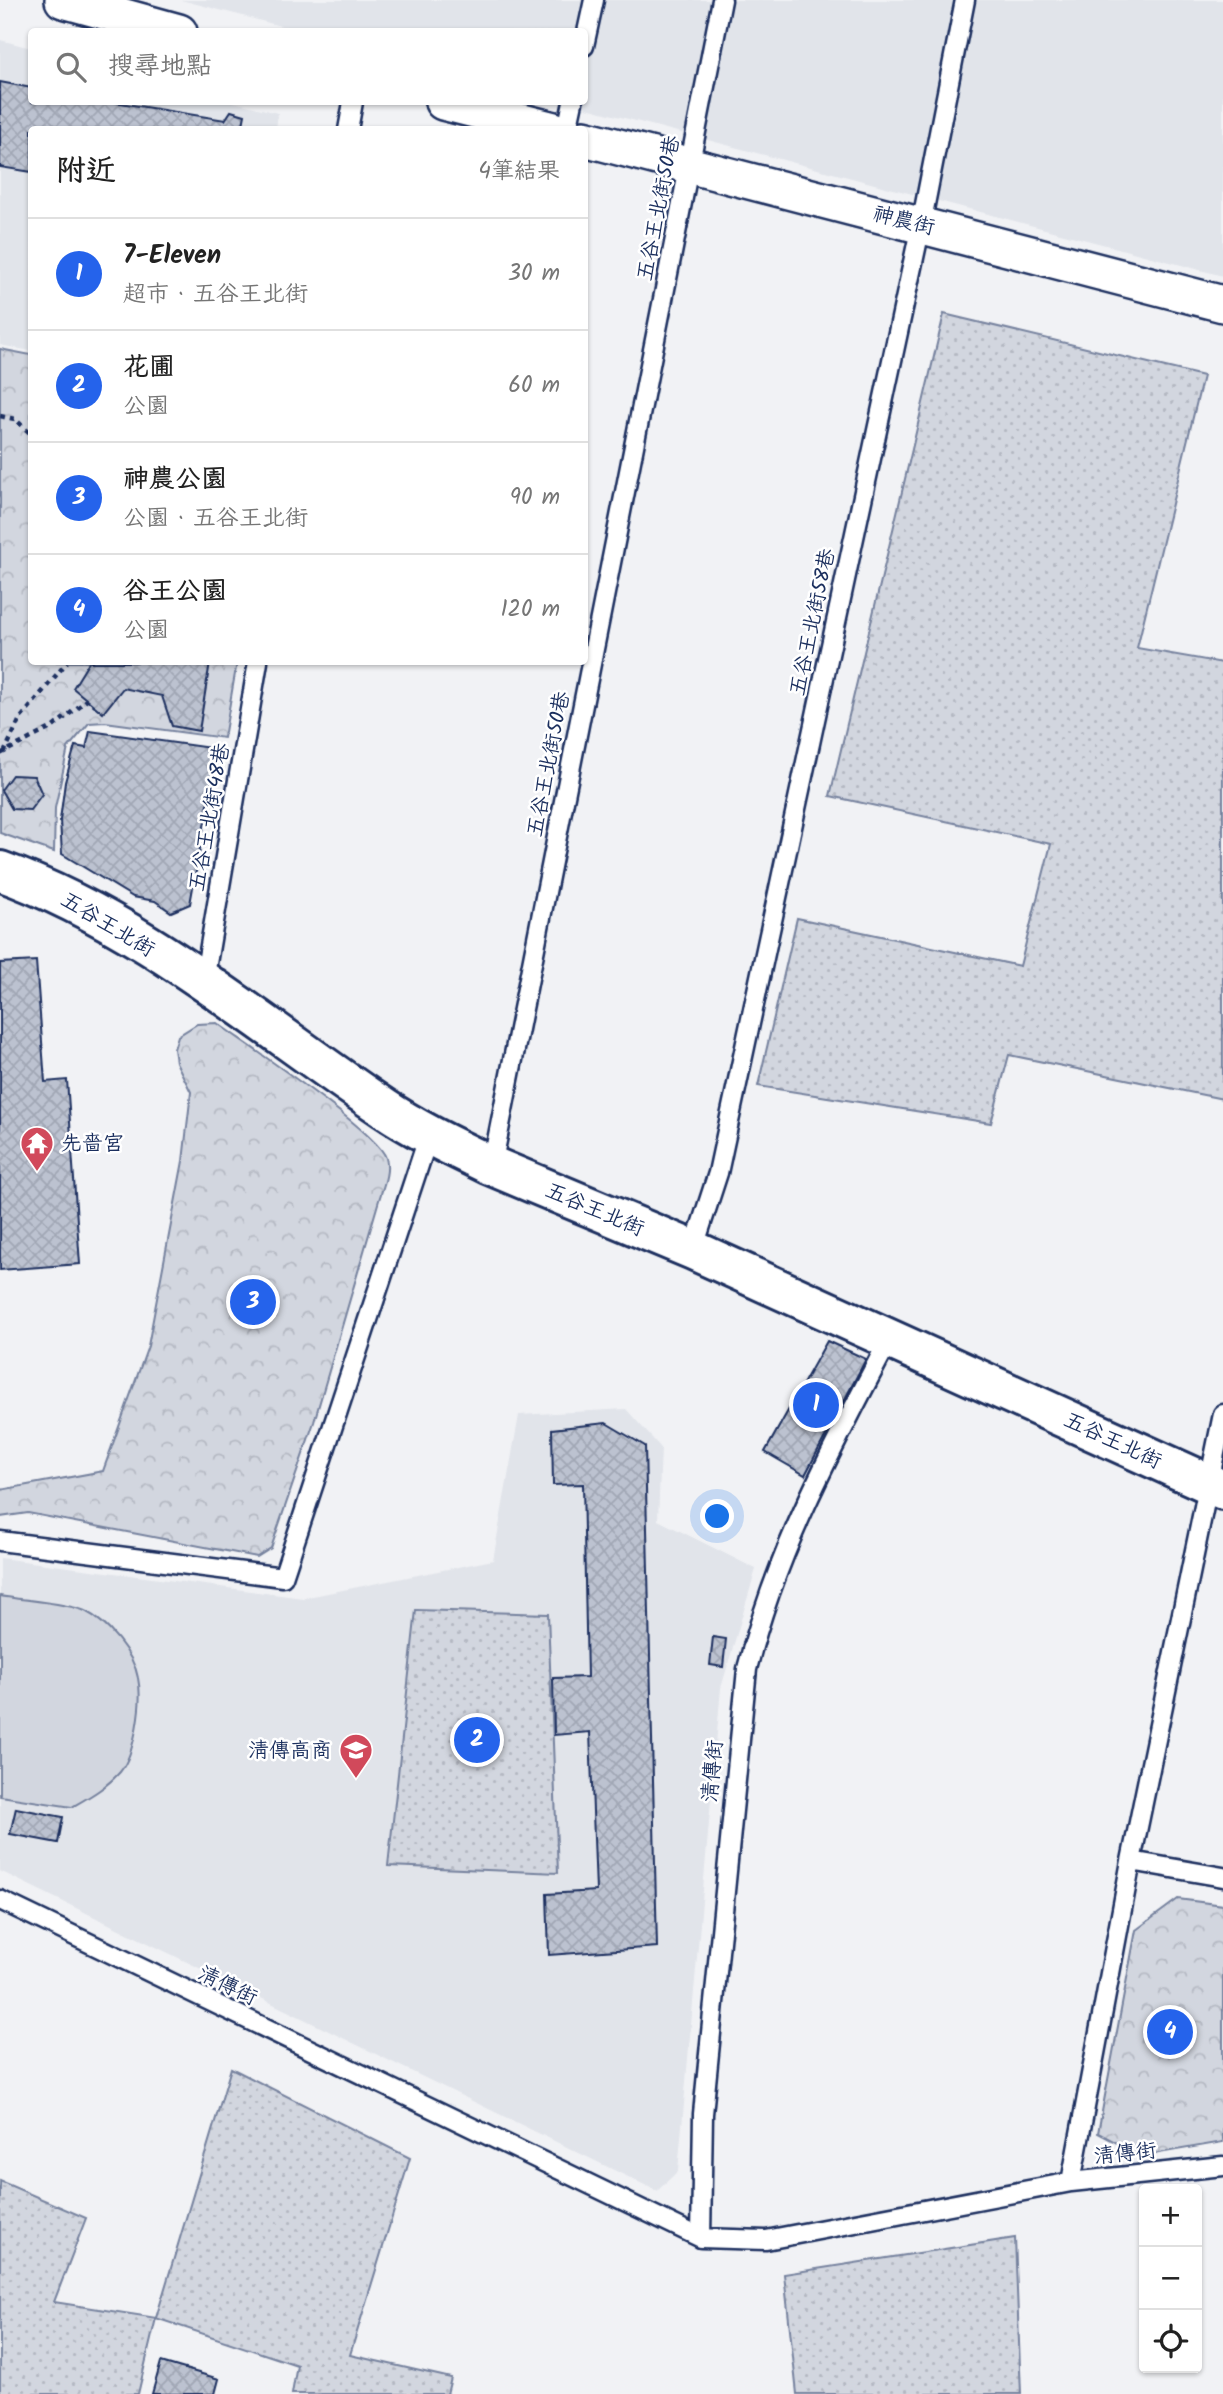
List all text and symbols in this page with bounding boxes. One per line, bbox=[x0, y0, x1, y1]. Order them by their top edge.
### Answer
search box bbox=[28, 28, 588, 105]
text: 搜尋地點 bbox=[108, 46, 212, 88]
icon: search bbox=[52, 48, 90, 86]
street label: 五谷王北街50巷 bbox=[629, 133, 690, 284]
text: 附近 bbox=[56, 148, 116, 196]
text: 4筆結果 bbox=[478, 154, 560, 190]
street label: 神農街 bbox=[869, 198, 938, 245]
text: 7-Eleven bbox=[123, 235, 221, 277]
text: 1 bbox=[76, 256, 82, 292]
text: 30 m bbox=[508, 256, 560, 292]
text: 超市 · 五谷王北街 bbox=[123, 277, 308, 313]
text: 花圃 bbox=[123, 347, 175, 389]
text: 2 bbox=[72, 368, 86, 404]
text: 60 m bbox=[508, 368, 560, 404]
text: 公園 bbox=[123, 389, 169, 425]
text: 神農公園 bbox=[123, 459, 227, 501]
text: 3 bbox=[73, 480, 85, 516]
text: 90 m bbox=[510, 480, 560, 516]
text: 公園 · 五谷王北街 bbox=[123, 501, 308, 537]
street label: 五谷王北街58巷 bbox=[782, 546, 845, 699]
text: 谷王公園 bbox=[123, 571, 227, 613]
text: 4 bbox=[73, 592, 85, 628]
text: 120 m bbox=[500, 592, 560, 628]
text: 公園 bbox=[123, 613, 169, 649]
street label: 五谷王北街50巷 bbox=[519, 689, 580, 840]
street label: 五谷王北街48巷 bbox=[181, 740, 240, 894]
street label: 五谷王北街 bbox=[54, 884, 161, 966]
temple icon: 先嗇宮 bbox=[18, 1124, 56, 1173]
place label: 先嗇宮 bbox=[61, 1128, 124, 1161]
street label: 五谷王北街 bbox=[540, 1175, 649, 1246]
pin: 3 bbox=[230, 1276, 276, 1328]
pin: 1 bbox=[793, 1379, 839, 1431]
street label: 五谷王北街 bbox=[1058, 1404, 1167, 1479]
your location bbox=[700, 1499, 734, 1533]
pin: 2 bbox=[454, 1714, 500, 1766]
school or university icon: 清傳高商 bbox=[337, 1731, 375, 1780]
place label: 清傳高商 bbox=[248, 1735, 332, 1768]
street label: 清傳街 bbox=[694, 1738, 733, 1804]
street label: 清傳街 bbox=[192, 1958, 263, 2015]
pin: 4 bbox=[1147, 2006, 1193, 2058]
street label: 清傳街 bbox=[1092, 2135, 1158, 2174]
map controls bbox=[1139, 2184, 1202, 2373]
button: + bbox=[1139, 2184, 1202, 2247]
button: − bbox=[1139, 2247, 1202, 2310]
button: locate bbox=[1139, 2310, 1202, 2373]

